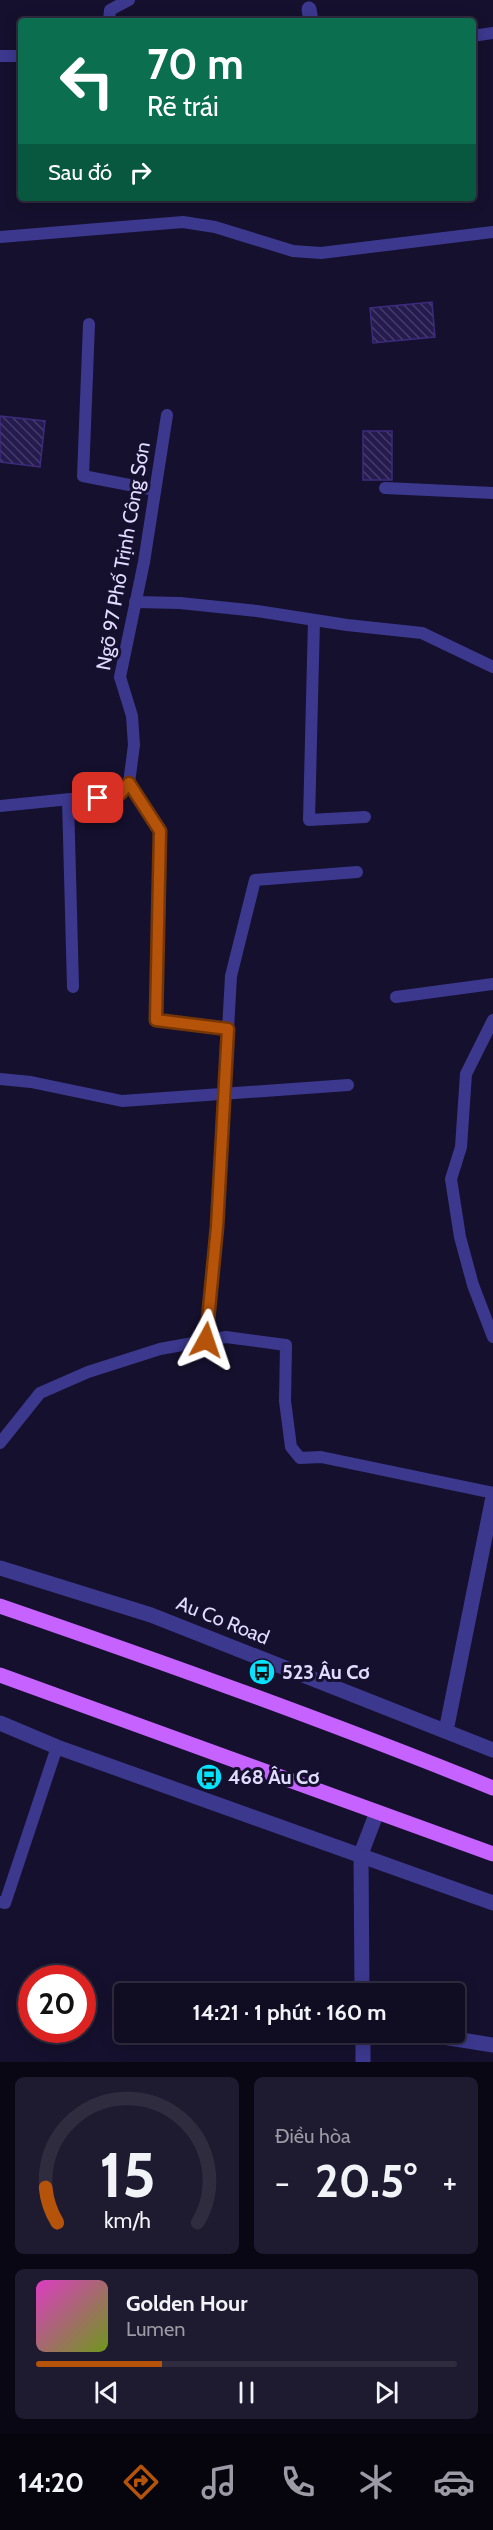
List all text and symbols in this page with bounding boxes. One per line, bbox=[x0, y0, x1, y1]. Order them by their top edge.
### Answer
text: 70 m bbox=[147, 38, 244, 90]
icon: left bbox=[48, 42, 126, 120]
text: Rẽ trái bbox=[147, 90, 219, 123]
icon: right bbox=[124, 156, 157, 189]
text: Sau đó bbox=[48, 159, 112, 186]
street label: Ngõ 97 Phố Trịnh Công Sơn bbox=[91, 440, 155, 672]
pin bbox=[72, 772, 123, 823]
icon: arrive bbox=[81, 781, 114, 814]
position arrow bbox=[174, 1308, 238, 1372]
street label: Au Co Road bbox=[173, 1591, 273, 1649]
bus stop icon: 523 Âu Cơ bbox=[247, 1657, 277, 1687]
place label: 523 Âu Cơ bbox=[282, 1660, 370, 1684]
bus stop icon: 468 Âu Cơ bbox=[194, 1762, 224, 1792]
place label: 468 Âu Cơ bbox=[228, 1765, 319, 1789]
speed limit sign: 20 bbox=[18, 1965, 96, 2043]
text: 14:21 · 1 phút · 160 m bbox=[193, 1999, 386, 2026]
text: Điều hòa bbox=[275, 2124, 350, 2148]
text: 15 bbox=[99, 2137, 155, 2213]
text: 20.5° bbox=[315, 2154, 417, 2208]
text: − bbox=[275, 2162, 290, 2202]
text: + bbox=[442, 2162, 457, 2202]
text: km/h bbox=[104, 2207, 150, 2233]
text: Golden Hour bbox=[126, 2290, 247, 2317]
text: Lumen bbox=[126, 2317, 185, 2341]
icon: previous bbox=[90, 2376, 123, 2409]
icon: pause bbox=[230, 2376, 263, 2409]
icon: next bbox=[370, 2376, 403, 2409]
icon: directions bbox=[120, 2461, 162, 2503]
icon: music bbox=[198, 2461, 240, 2503]
icon: phone bbox=[277, 2461, 319, 2503]
icon: climate bbox=[355, 2461, 397, 2503]
icon: car bbox=[433, 2461, 475, 2503]
text: 14:20 bbox=[18, 2466, 84, 2499]

